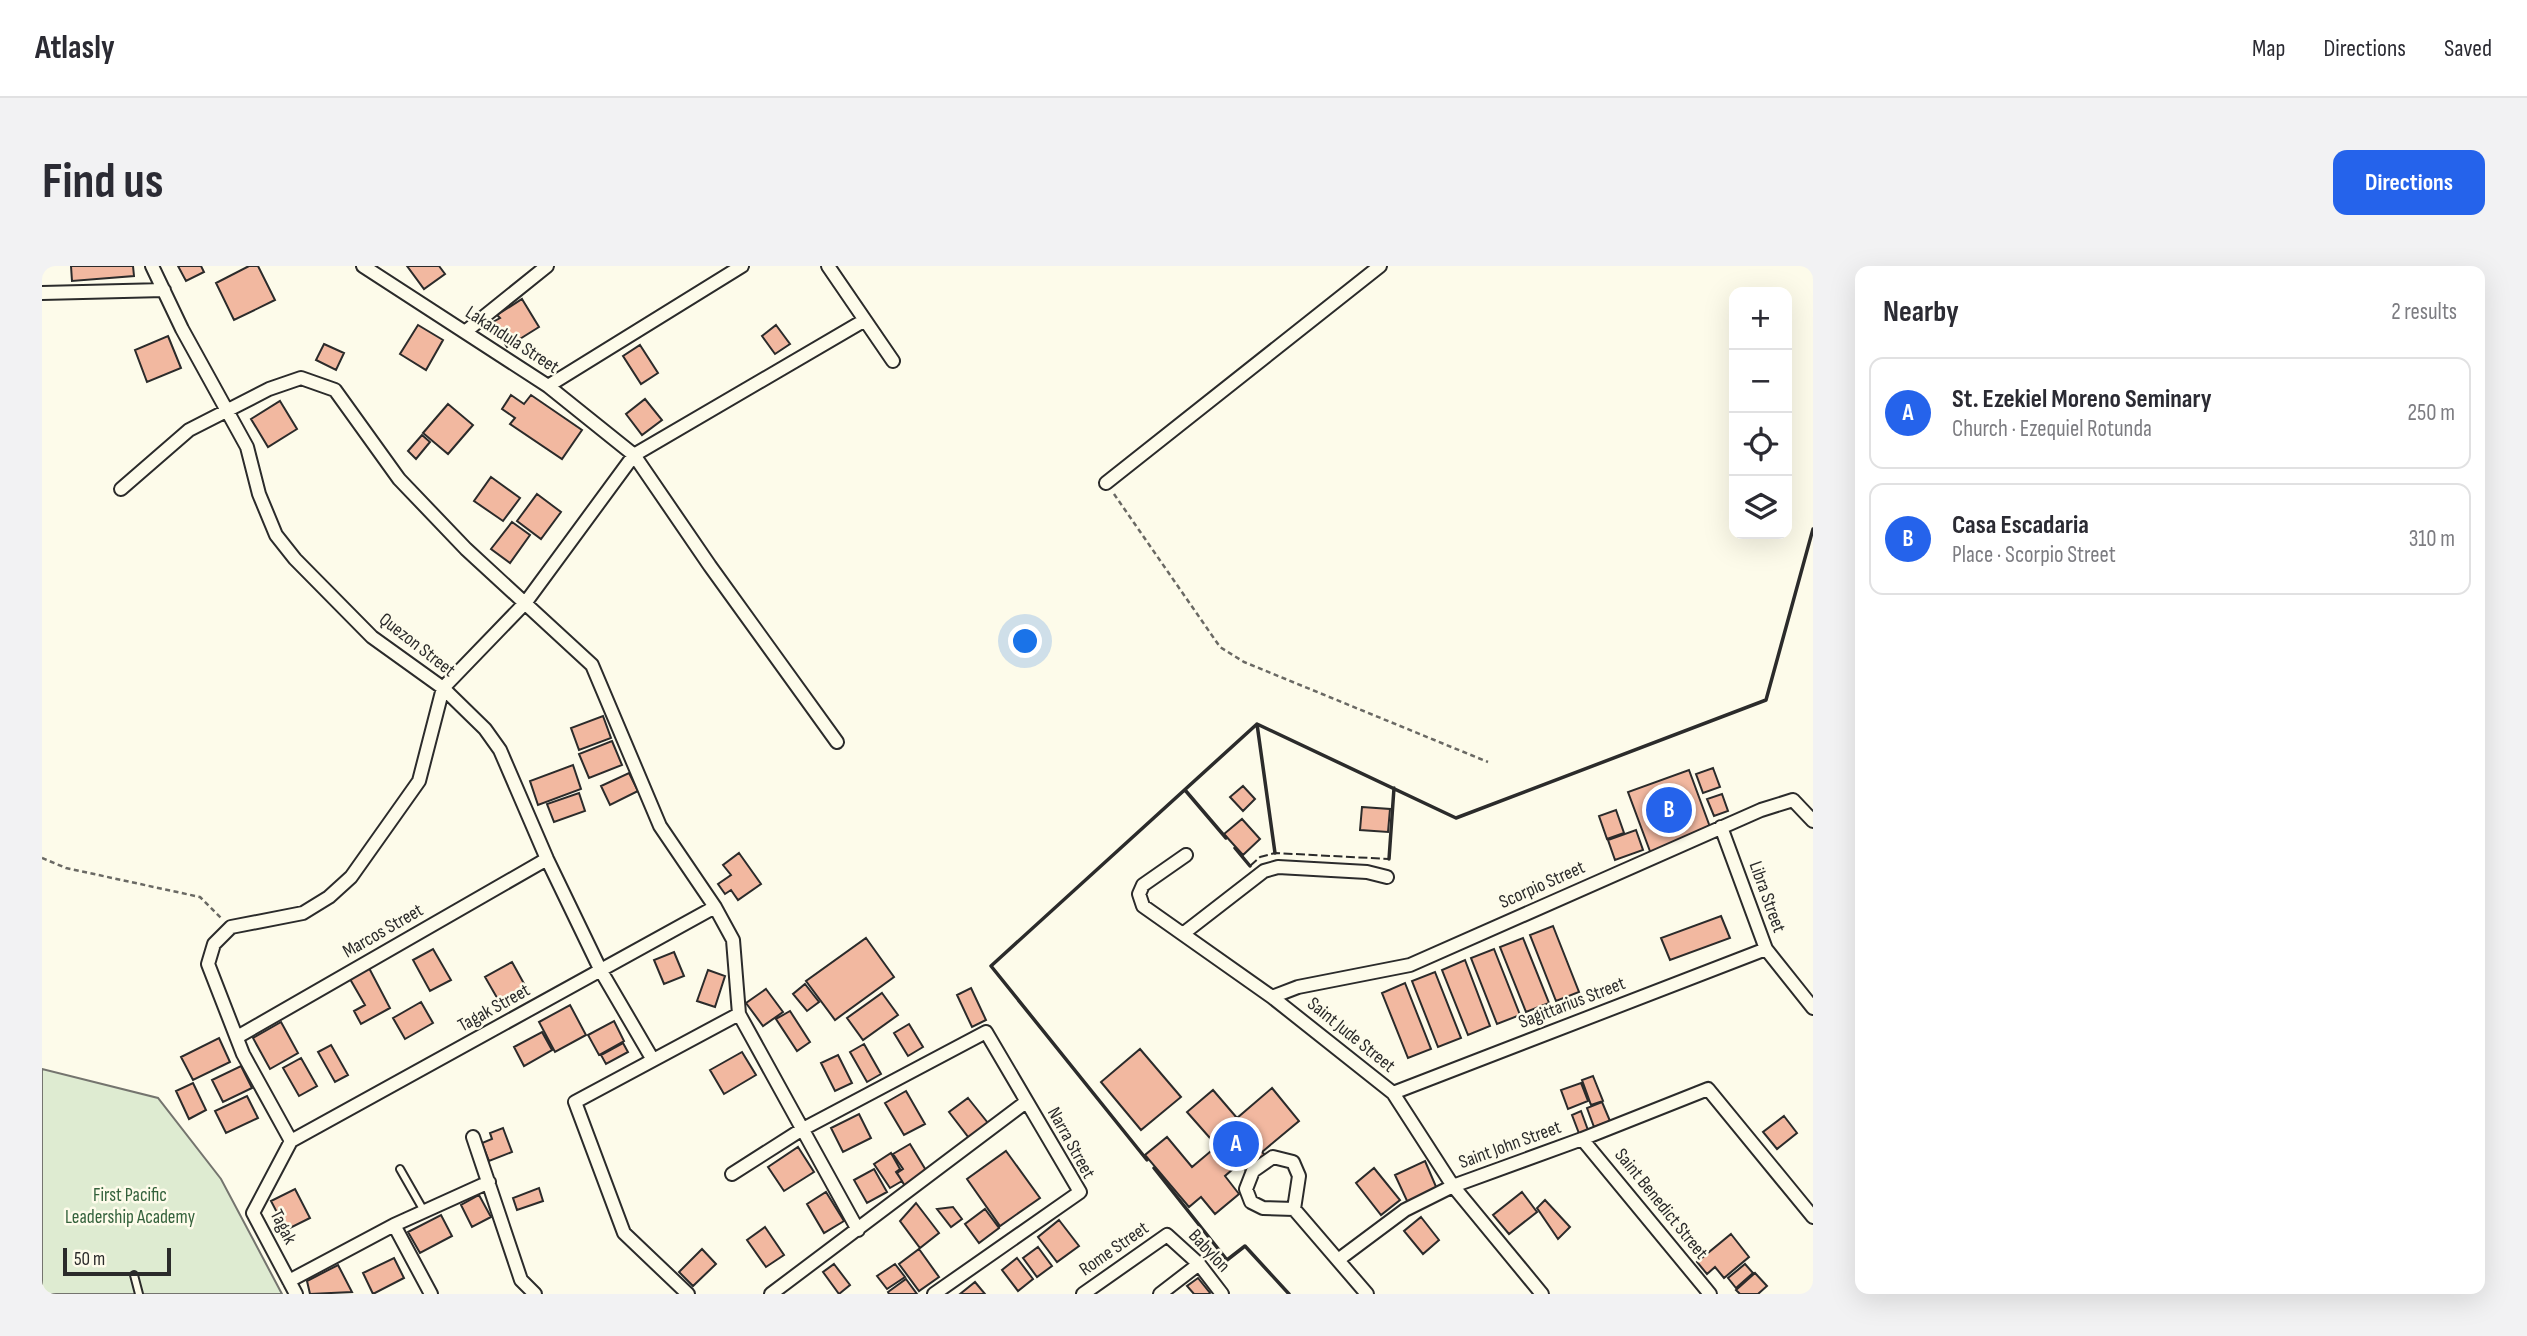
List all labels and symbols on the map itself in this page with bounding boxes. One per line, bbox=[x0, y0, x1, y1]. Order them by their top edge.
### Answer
street label: Lakandula Street bbox=[461, 301, 563, 379]
street label: Quezon Street bbox=[374, 608, 460, 682]
your location bbox=[1008, 624, 1042, 658]
pin: B bbox=[1646, 784, 1692, 836]
street label: Scorpio Street bbox=[1496, 856, 1589, 914]
street label: Libra Street bbox=[1744, 858, 1791, 936]
street label: Marcos Street bbox=[339, 899, 428, 963]
street label: Sagittarius Street bbox=[1515, 972, 1629, 1034]
street label: Tagak Street bbox=[454, 979, 534, 1037]
street label: Saint Jude Street bbox=[1302, 993, 1400, 1078]
street label: Narra Street bbox=[1042, 1103, 1100, 1183]
street label: Saint John Street bbox=[1456, 1116, 1565, 1174]
pin: A bbox=[1213, 1118, 1259, 1170]
street label: Saint Benedict Street bbox=[1609, 1144, 1713, 1264]
park label: First Pacific Leadership Academy bbox=[65, 1184, 196, 1229]
street label: Tagak bbox=[265, 1206, 302, 1249]
street label: Rome Street bbox=[1075, 1217, 1153, 1281]
street label: Babylon bbox=[1183, 1225, 1235, 1277]
scale bar bbox=[63, 1245, 172, 1277]

